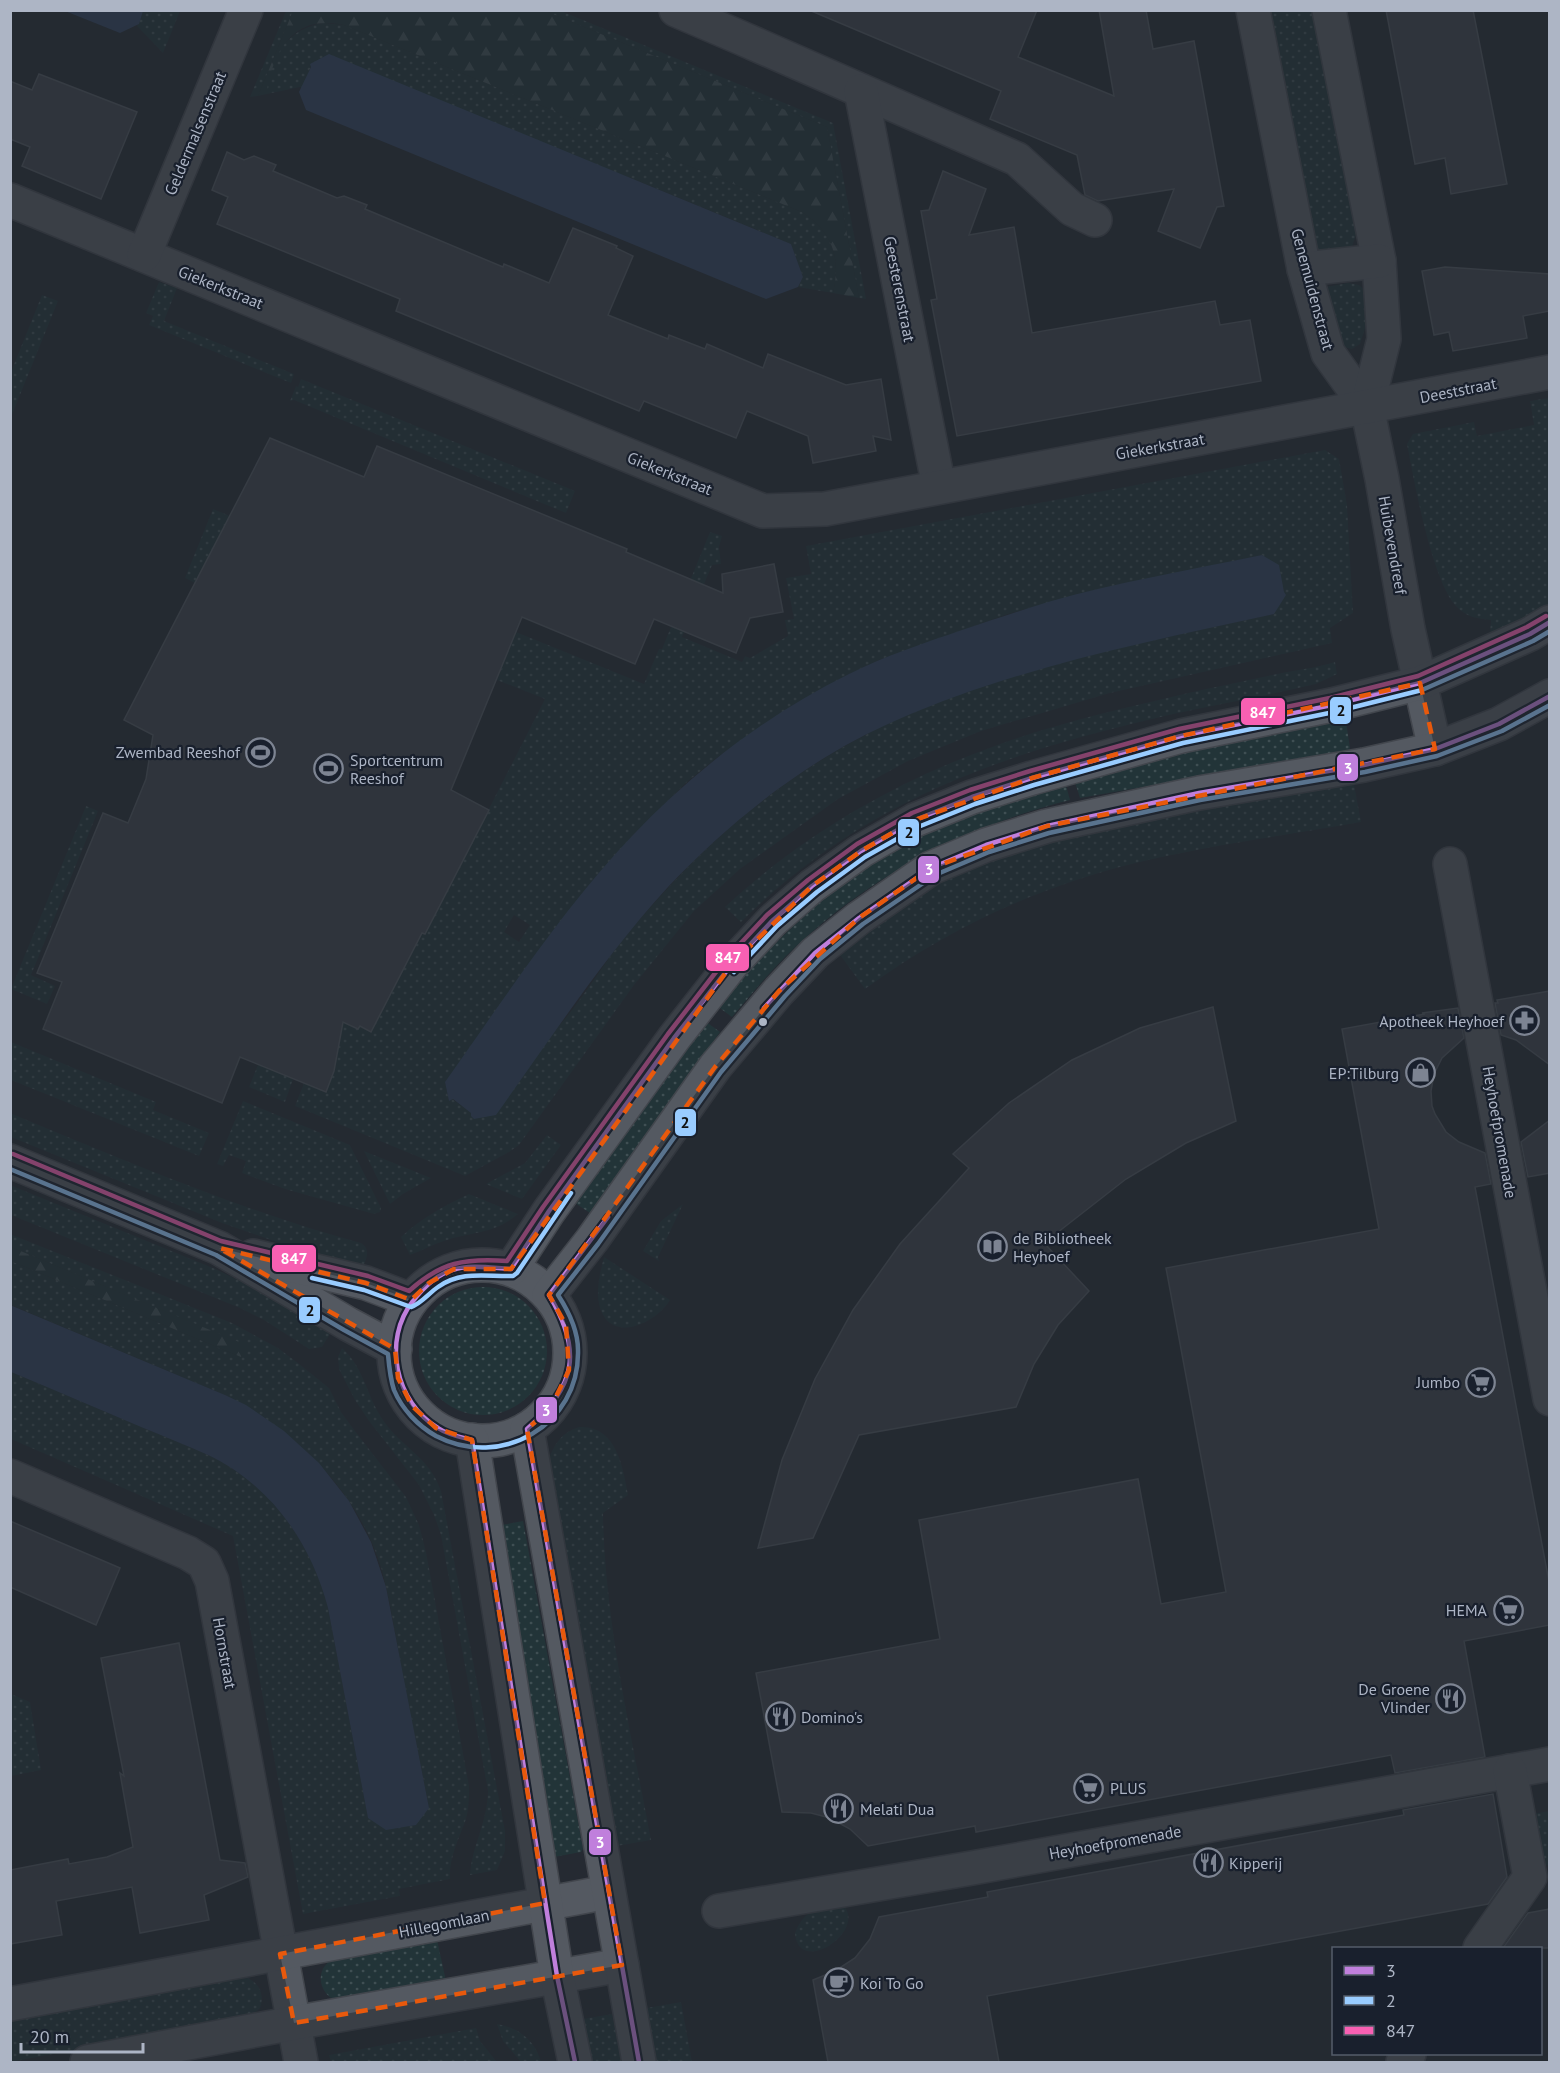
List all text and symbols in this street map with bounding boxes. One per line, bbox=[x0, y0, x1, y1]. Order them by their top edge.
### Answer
street label: Geldermalsenstraat bbox=[160, 67, 230, 198]
street label: Genemuidenstraat bbox=[1287, 226, 1339, 353]
street label: Geesterenstraat bbox=[880, 234, 920, 344]
street label: Giekerkstraat bbox=[176, 261, 267, 313]
street label: Deeststraat bbox=[1418, 373, 1499, 407]
street label: Giekerkstraat bbox=[1114, 428, 1207, 464]
street label: Giekerkstraat bbox=[625, 447, 716, 499]
street label: Huibevendreef bbox=[1374, 494, 1412, 597]
line badge: 2 bbox=[1329, 696, 1352, 725]
line badge: 847 bbox=[1240, 697, 1286, 726]
text: 2 bbox=[1336, 700, 1346, 720]
text: 847 bbox=[1249, 702, 1277, 722]
sports icon: Zwembad Reeshof bbox=[245, 736, 277, 768]
place label: Zwembad Reeshof bbox=[116, 742, 241, 762]
place label: Sportcentrum Reeshof bbox=[350, 750, 443, 788]
sports icon: Sportcentrum Reeshof bbox=[313, 753, 345, 785]
line badge: 3 bbox=[1336, 753, 1359, 782]
text: 3 bbox=[1343, 758, 1353, 778]
line badge: 2 bbox=[897, 818, 920, 847]
text: 2 bbox=[904, 822, 914, 842]
line badge: 3 bbox=[917, 855, 940, 884]
text: 3 bbox=[924, 859, 934, 879]
line badge: 847 bbox=[705, 943, 750, 972]
text: 847 bbox=[714, 947, 742, 967]
pharmacy icon: Apotheek Heyhoef bbox=[1509, 1005, 1541, 1037]
place label: Apotheek Heyhoef bbox=[1379, 1011, 1505, 1031]
unlabelled marker bbox=[757, 1016, 769, 1028]
shop icon: EP:Tilburg bbox=[1404, 1057, 1436, 1089]
place label: EP:Tilburg bbox=[1329, 1063, 1399, 1083]
street label: Heyhoefpromenade bbox=[1479, 1064, 1521, 1200]
line badge: 2 bbox=[674, 1108, 697, 1137]
text: 2 bbox=[680, 1112, 690, 1132]
place label: de Bibliotheek Heyhoef bbox=[1013, 1228, 1112, 1266]
library icon: de Bibliotheek Heyhoef bbox=[976, 1231, 1008, 1263]
line badge: 847 bbox=[271, 1244, 317, 1273]
text: 847 bbox=[280, 1248, 308, 1268]
line badge: 2 bbox=[298, 1296, 321, 1324]
text: 2 bbox=[305, 1300, 315, 1320]
supermarket icon: Jumbo bbox=[1465, 1366, 1497, 1398]
place label: Jumbo bbox=[1416, 1372, 1460, 1392]
line badge: 3 bbox=[535, 1396, 558, 1424]
text: 3 bbox=[541, 1400, 551, 1420]
supermarket icon: HEMA bbox=[1492, 1594, 1524, 1626]
place label: HEMA bbox=[1446, 1600, 1488, 1620]
street label: Hornstraat bbox=[209, 1616, 241, 1691]
place label: De Groene Vlinder bbox=[1358, 1679, 1431, 1717]
restaurant icon: De Groene Vlinder bbox=[1435, 1682, 1467, 1714]
restaurant icon: Domino's bbox=[764, 1701, 796, 1733]
place label: Domino's bbox=[801, 1707, 863, 1727]
supermarket icon: PLUS bbox=[1073, 1772, 1105, 1804]
place label: PLUS bbox=[1110, 1778, 1146, 1798]
restaurant icon: Melati Dua bbox=[823, 1793, 855, 1825]
place label: Melati Dua bbox=[860, 1799, 934, 1819]
street label: Heyhoefpromenade bbox=[1047, 1821, 1183, 1863]
line badge: 3 bbox=[588, 1828, 612, 1856]
text: 3 bbox=[595, 1832, 605, 1852]
restaurant icon: Kipperij bbox=[1192, 1847, 1224, 1879]
place label: Kipperij bbox=[1229, 1853, 1283, 1873]
street label: Hillegomlaan bbox=[397, 1904, 491, 1942]
legend bbox=[1332, 1947, 1542, 2055]
text: 3 bbox=[1386, 1959, 1396, 1982]
cafe icon: Koi To Go bbox=[823, 1967, 855, 1999]
place label: Koi To Go bbox=[860, 1973, 924, 1993]
text: 2 bbox=[1386, 1989, 1396, 2012]
scale bar bbox=[21, 2016, 142, 2054]
text: 847 bbox=[1386, 2019, 1415, 2042]
text: 20 m bbox=[30, 2025, 69, 2048]

